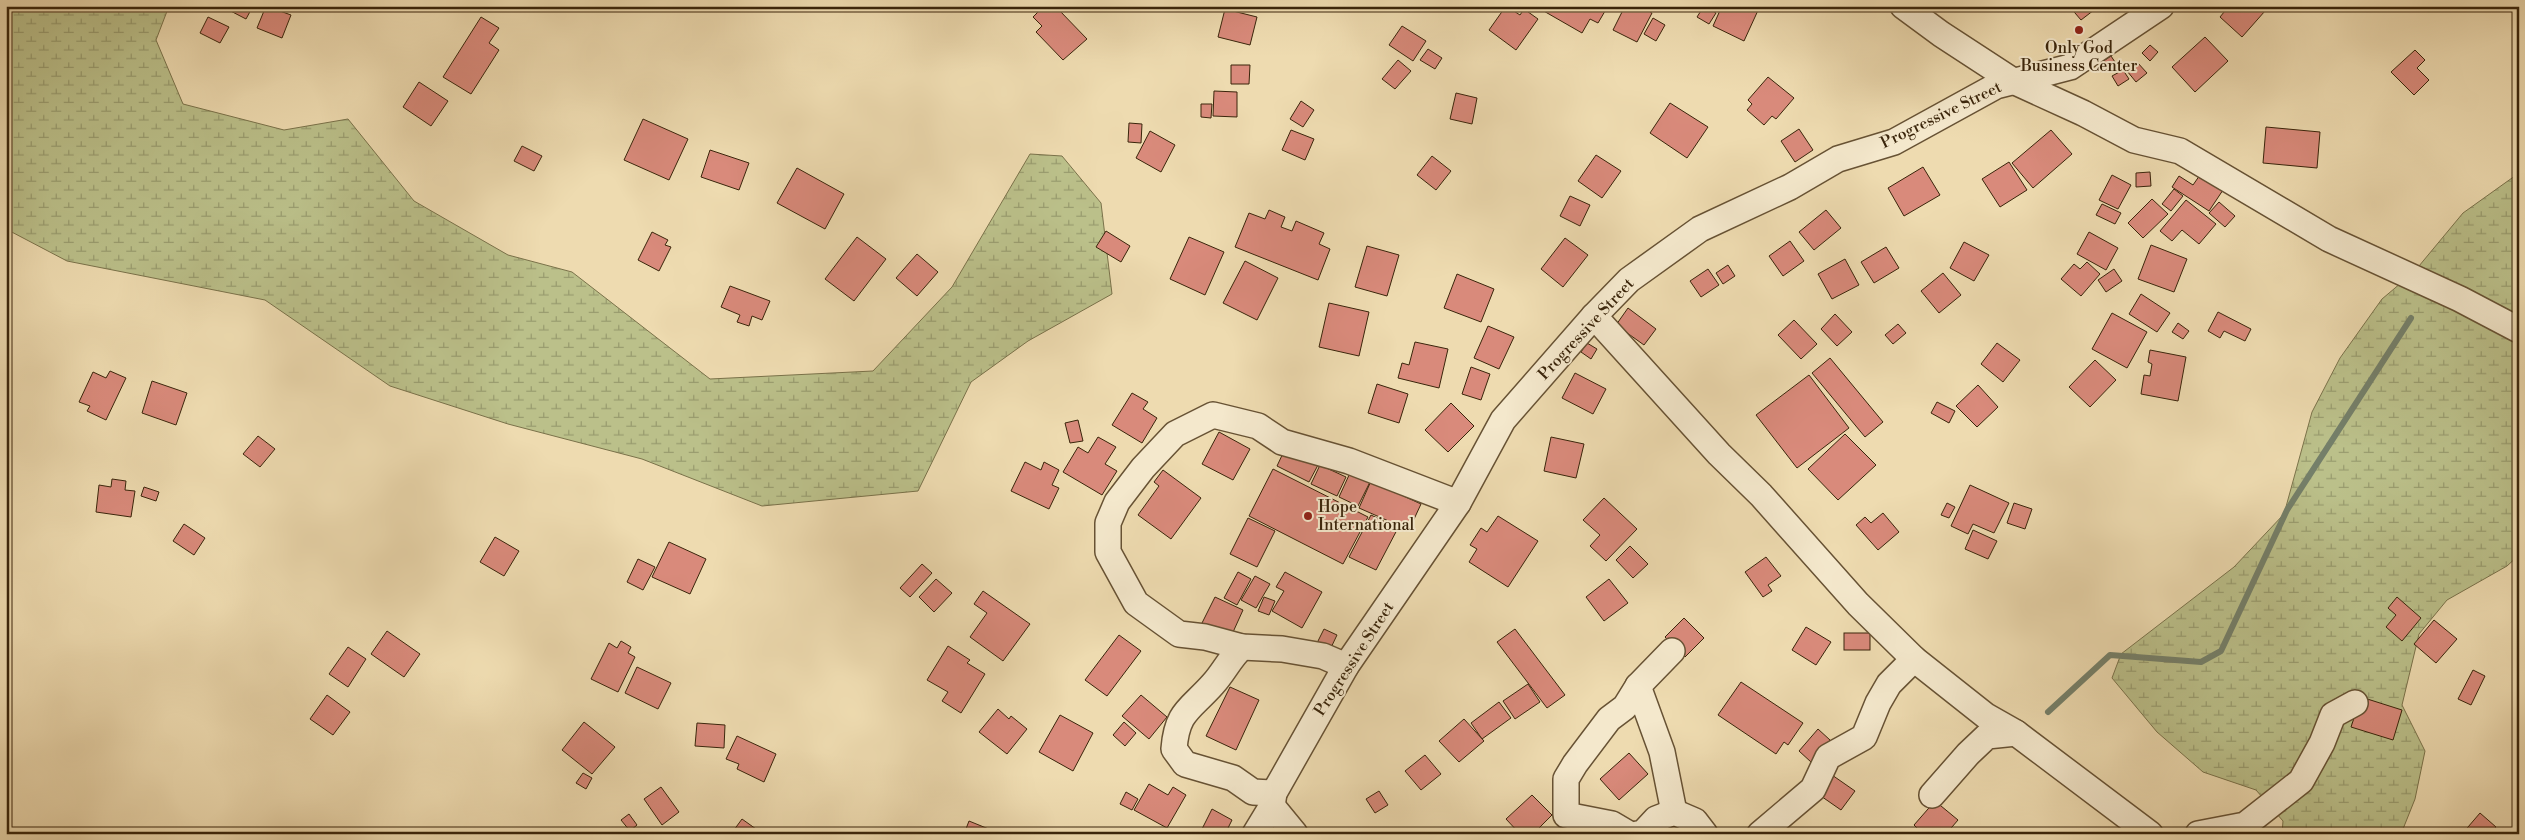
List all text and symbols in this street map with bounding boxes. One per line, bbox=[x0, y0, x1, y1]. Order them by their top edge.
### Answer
marker: Only God Business Center bbox=[2073, 24, 2085, 36]
place label: Only God Business Center bbox=[2020, 38, 2137, 76]
street label: Progressive Street bbox=[1877, 77, 2005, 153]
street label: Progressive Street bbox=[1534, 274, 1639, 384]
place label: Hope International bbox=[1318, 497, 1415, 535]
marker: Hope International bbox=[1302, 510, 1314, 522]
street label: Progressive Street bbox=[1310, 598, 1399, 720]

